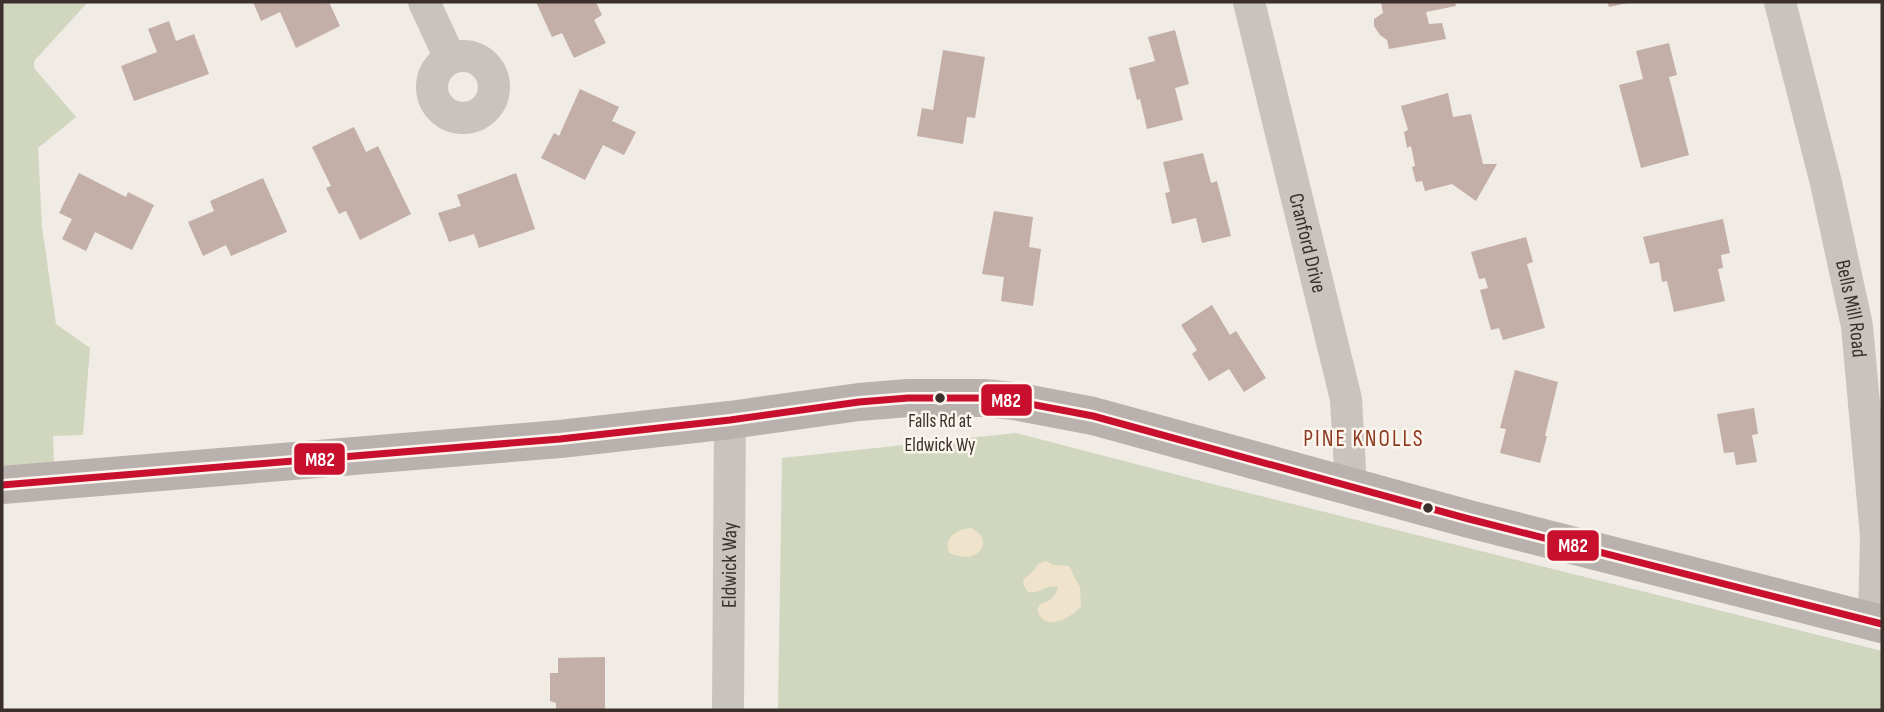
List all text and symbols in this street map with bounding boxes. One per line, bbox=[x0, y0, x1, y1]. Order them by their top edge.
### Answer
street label: Cranford Drive bbox=[1283, 191, 1332, 295]
street label: Bells Mill Road bbox=[1830, 257, 1872, 359]
line badge: M82 bbox=[980, 383, 1033, 417]
text: M82 bbox=[991, 390, 1021, 413]
marker: Falls Rd at Eldwick Wy bbox=[933, 391, 947, 405]
place label: Falls Rd at Eldwick Wy bbox=[905, 410, 976, 457]
district label: PINE KNOLLS bbox=[1303, 425, 1425, 453]
line badge: M82 bbox=[293, 442, 346, 476]
text: M82 bbox=[305, 449, 335, 472]
unlabelled marker bbox=[1421, 501, 1435, 515]
street label: Eldwick Way bbox=[717, 522, 742, 608]
line badge: M82 bbox=[1546, 529, 1600, 562]
text: M82 bbox=[1558, 535, 1588, 558]

